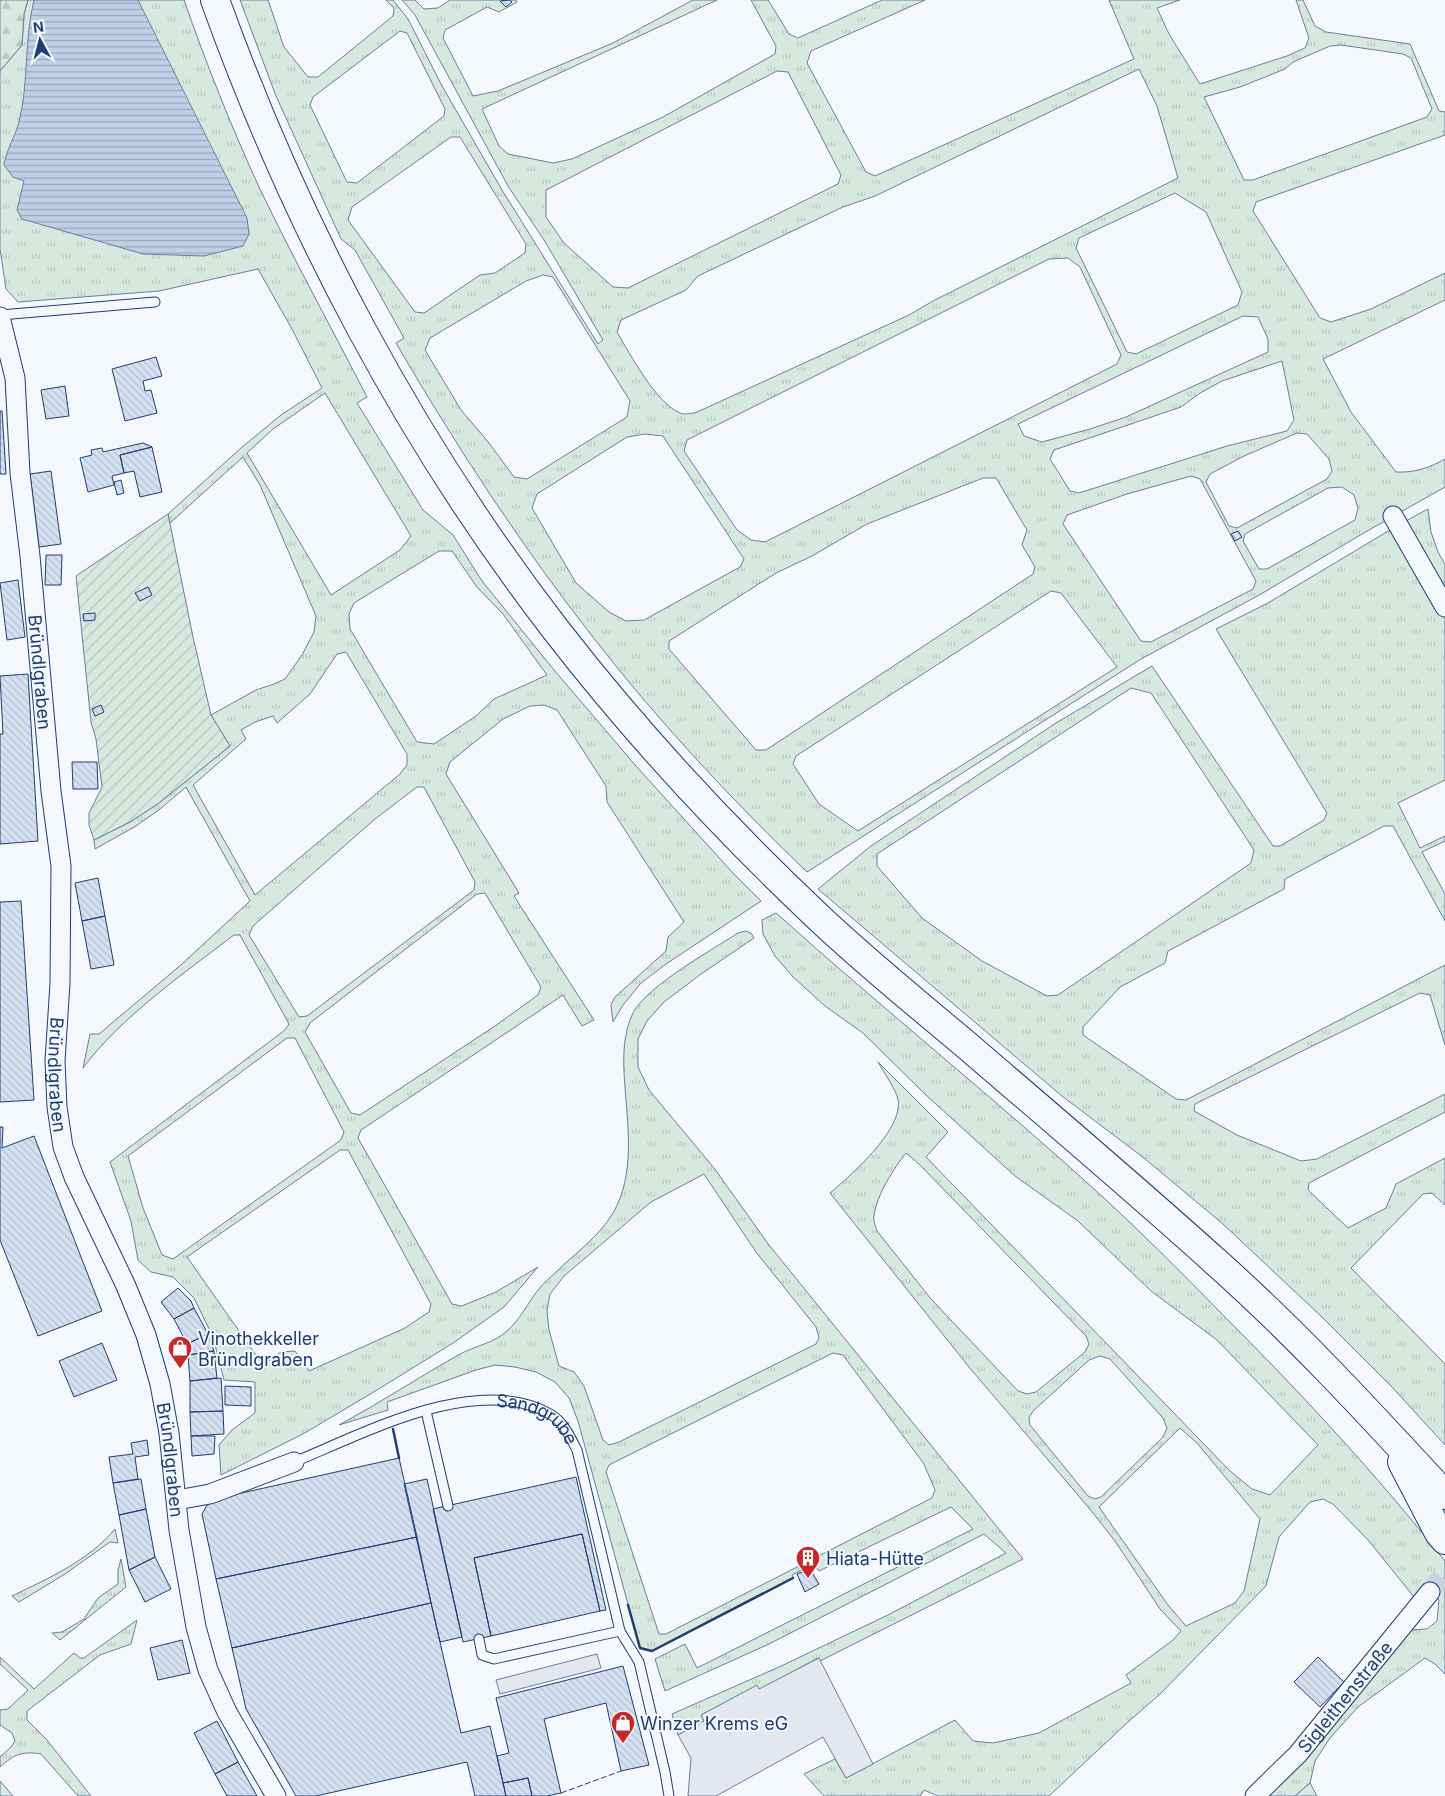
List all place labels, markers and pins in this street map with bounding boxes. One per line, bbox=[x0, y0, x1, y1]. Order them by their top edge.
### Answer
place label: Vinothekkeller Bründlgraben bbox=[198, 1328, 319, 1370]
shop icon: Vinothekkeller Bründlgraben bbox=[167, 1335, 193, 1369]
building icon: Hiata-Hütte bbox=[795, 1545, 821, 1579]
place label: Hiata-Hütte bbox=[826, 1548, 924, 1569]
shop icon: Winzer Krems eG bbox=[610, 1710, 636, 1744]
place label: Winzer Krems eG bbox=[640, 1713, 788, 1734]

